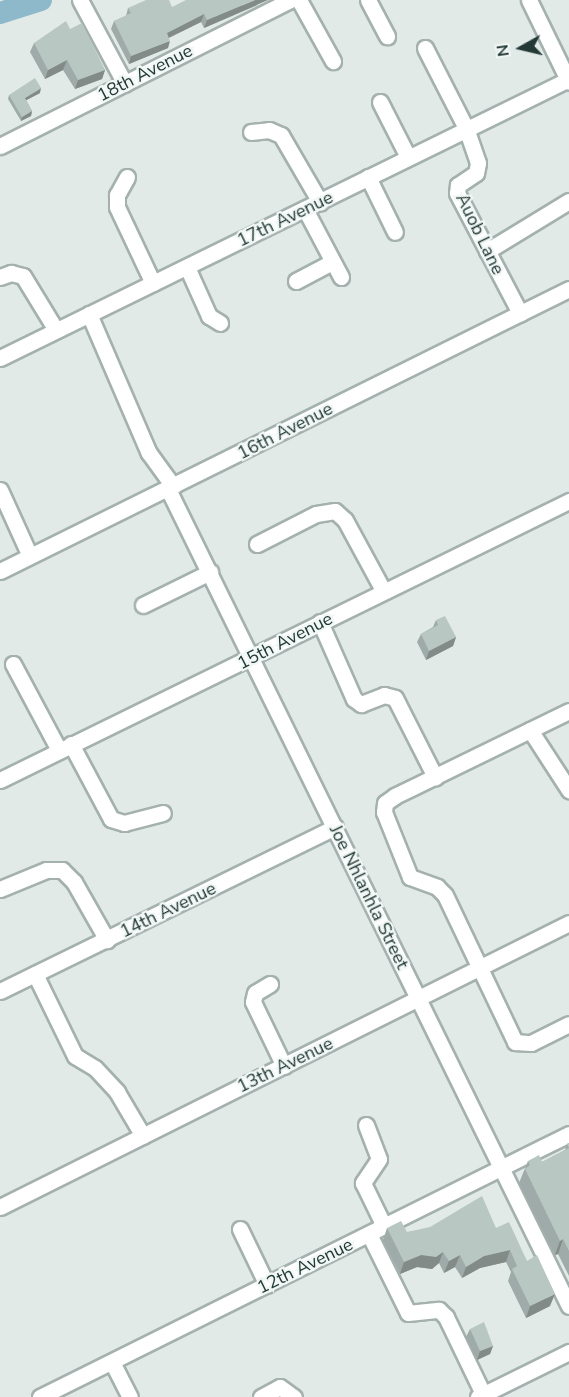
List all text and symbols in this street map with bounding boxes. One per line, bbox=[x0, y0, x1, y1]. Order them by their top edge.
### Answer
north arrow bbox=[491, 18, 551, 78]
street label: 18th Avenue bbox=[94, 40, 196, 106]
text: N bbox=[491, 43, 515, 58]
street label: 17th Avenue bbox=[234, 186, 336, 252]
street label: Auob Lane bbox=[451, 190, 509, 278]
street label: 16th Avenue bbox=[234, 398, 336, 464]
street label: 15th Avenue bbox=[234, 608, 336, 674]
street label: Joe Nhlanhla Street bbox=[325, 821, 413, 973]
street label: 14th Avenue bbox=[117, 877, 219, 943]
street label: 13th Avenue bbox=[234, 1032, 336, 1098]
street label: 12th Avenue bbox=[254, 1233, 356, 1299]

